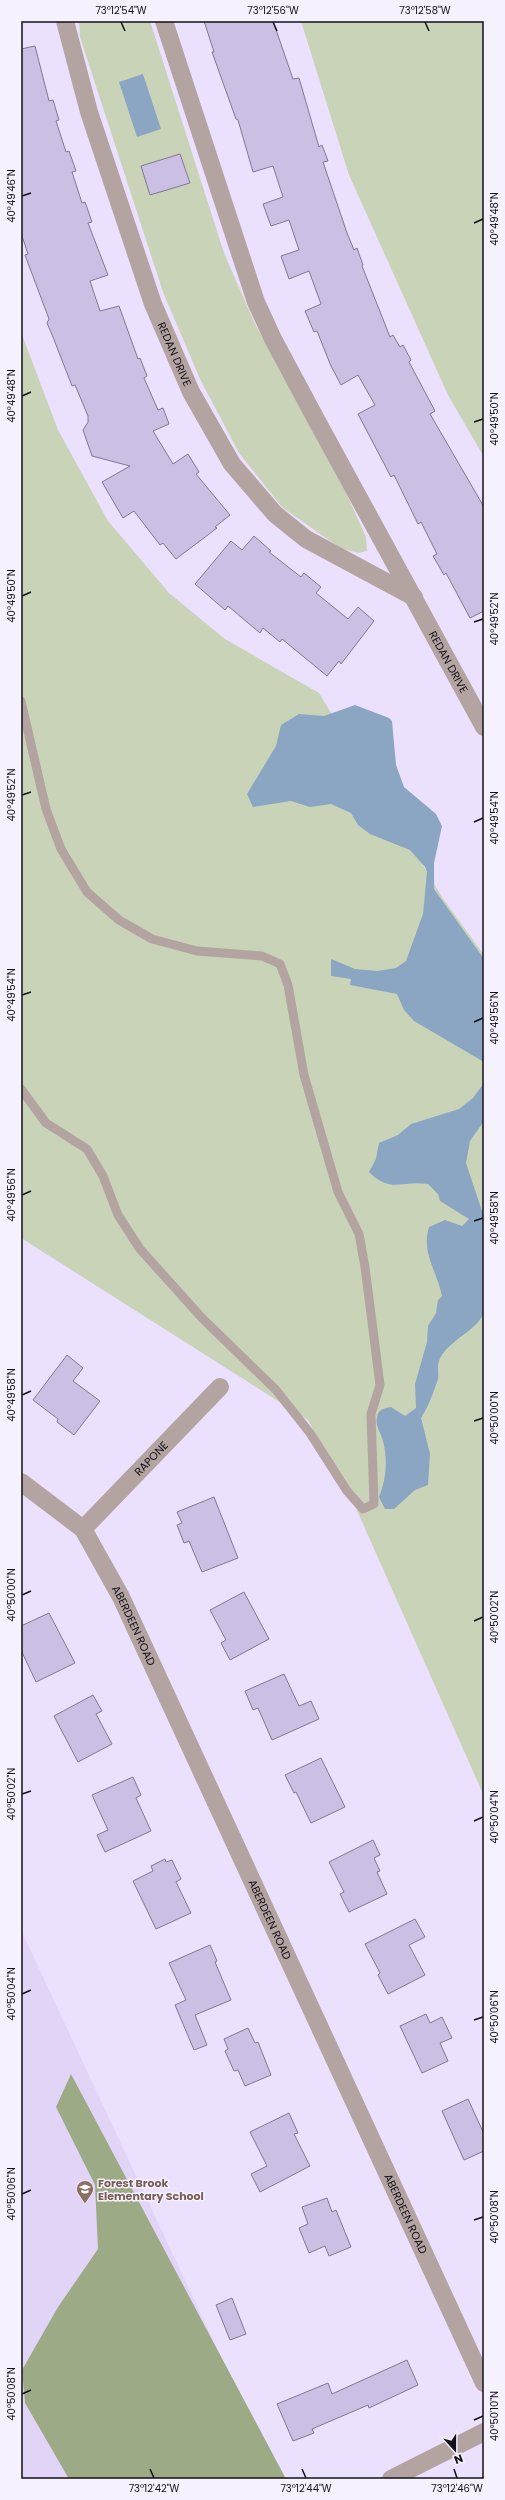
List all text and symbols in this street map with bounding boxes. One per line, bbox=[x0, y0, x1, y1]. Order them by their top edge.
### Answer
text: 73°12'54"W bbox=[95, 3, 147, 18]
text: 73°12'56"W bbox=[247, 3, 299, 18]
text: 73°12'58"W bbox=[399, 3, 451, 18]
text: 40°49'46"N bbox=[4, 169, 19, 223]
text: 40°49'48"N bbox=[487, 192, 502, 246]
street label: REDAN DRIVE bbox=[154, 319, 196, 389]
text: 40°49'48"N bbox=[4, 369, 19, 423]
text: 40°49'50"N bbox=[487, 392, 502, 446]
text: 40°49'50"N bbox=[4, 569, 19, 623]
text: 40°49'52"N bbox=[487, 593, 502, 645]
street label: REDAN DRIVE bbox=[425, 628, 472, 696]
text: 40°49'52"N bbox=[4, 769, 19, 821]
text: 40°49'54"N bbox=[487, 791, 502, 845]
text: 40°49'54"N bbox=[4, 968, 19, 1022]
text: 40°49'56"N bbox=[487, 991, 502, 1045]
text: 40°49'56"N bbox=[4, 1168, 19, 1222]
text: 40°49'58"N bbox=[487, 1191, 502, 1245]
text: 40°49'58"N bbox=[4, 1368, 19, 1422]
text: 40°50'00"N bbox=[487, 1391, 502, 1445]
street label: RAPONE bbox=[131, 1438, 172, 1479]
text: 40°50'00"N bbox=[4, 1568, 19, 1622]
street label: ABERDEEN ROAD bbox=[108, 1583, 160, 1668]
text: 40°50'02"N bbox=[487, 1591, 502, 1643]
text: 40°50'02"N bbox=[4, 1768, 19, 1820]
text: 40°50'04"N bbox=[487, 1790, 502, 1844]
street label: ABERDEEN ROAD bbox=[244, 1877, 296, 1963]
text: 40°50'04"N bbox=[4, 1967, 19, 2021]
text: 40°50'06"N bbox=[487, 1990, 502, 2044]
text: 40°50'06"N bbox=[4, 2167, 19, 2221]
street label: ABERDEEN ROAD bbox=[380, 2171, 431, 2257]
place label: Forest Brook Elementary School bbox=[98, 2175, 204, 2204]
school or university icon: Forest Brook Elementary School bbox=[75, 2179, 95, 2204]
text: 40°50'08"N bbox=[487, 2190, 502, 2244]
text: 40°50'08"N bbox=[4, 2367, 19, 2421]
text: 40°50'10"N bbox=[487, 2391, 502, 2441]
north arrow bbox=[435, 2430, 475, 2470]
text: N bbox=[452, 2450, 465, 2468]
text: 73°12'42"W bbox=[129, 2481, 180, 2496]
text: 73°12'44"W bbox=[280, 2481, 332, 2496]
text: 73°12'46"W bbox=[431, 2481, 483, 2496]

